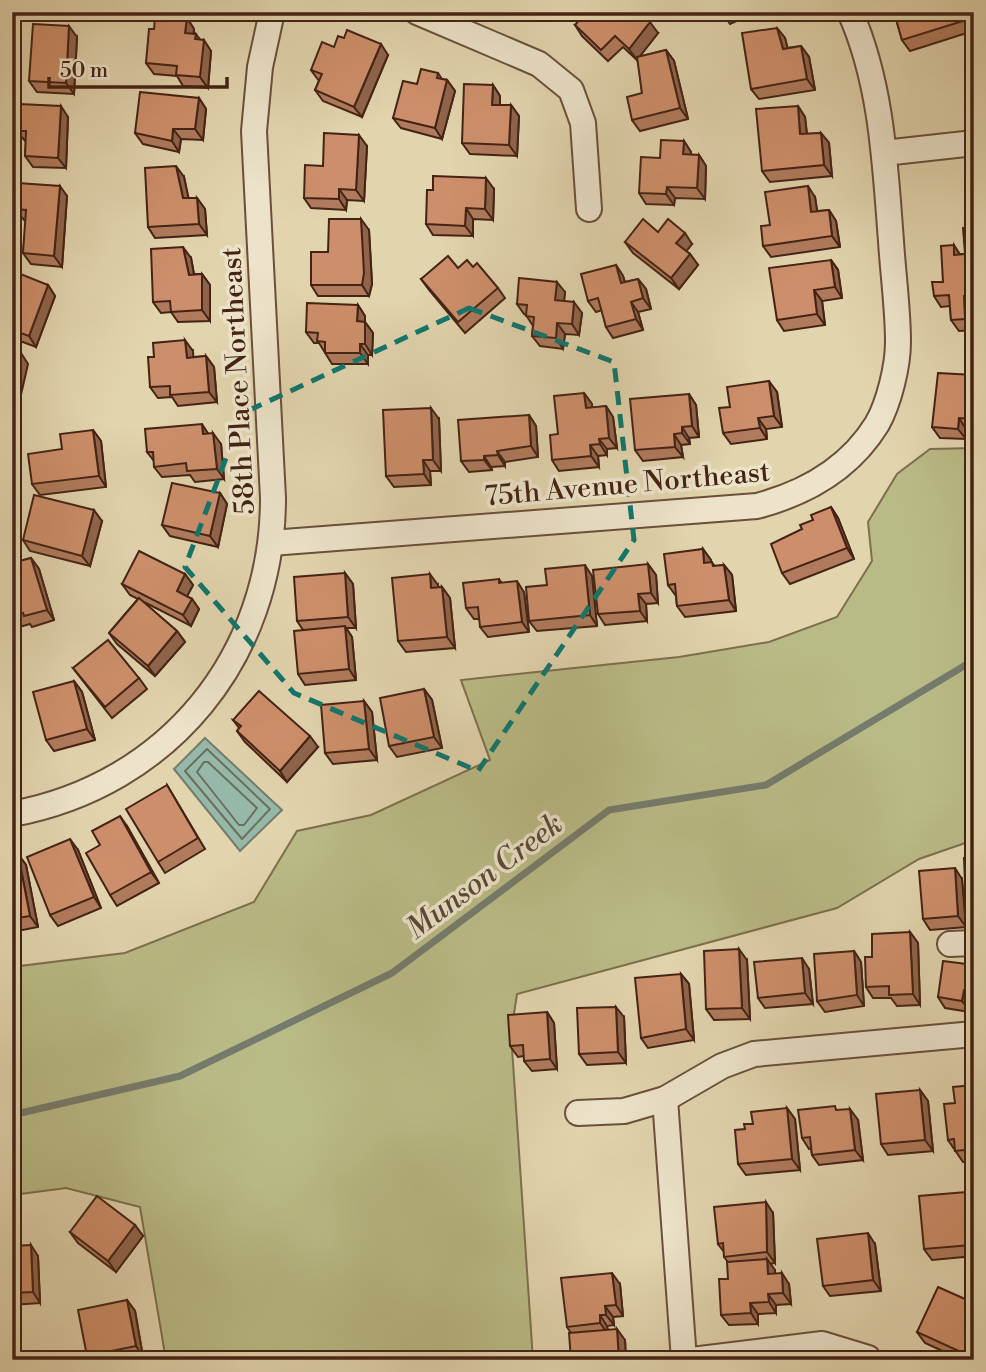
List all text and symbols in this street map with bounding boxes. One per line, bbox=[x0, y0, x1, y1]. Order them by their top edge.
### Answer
scale bar bbox=[49, 46, 228, 90]
text: 50 m bbox=[60, 58, 108, 84]
street label: 58th Place Northeast bbox=[214, 246, 263, 516]
street label: 75th Avenue Northeast bbox=[483, 455, 771, 514]
water label: Munson Creek bbox=[399, 805, 571, 948]

